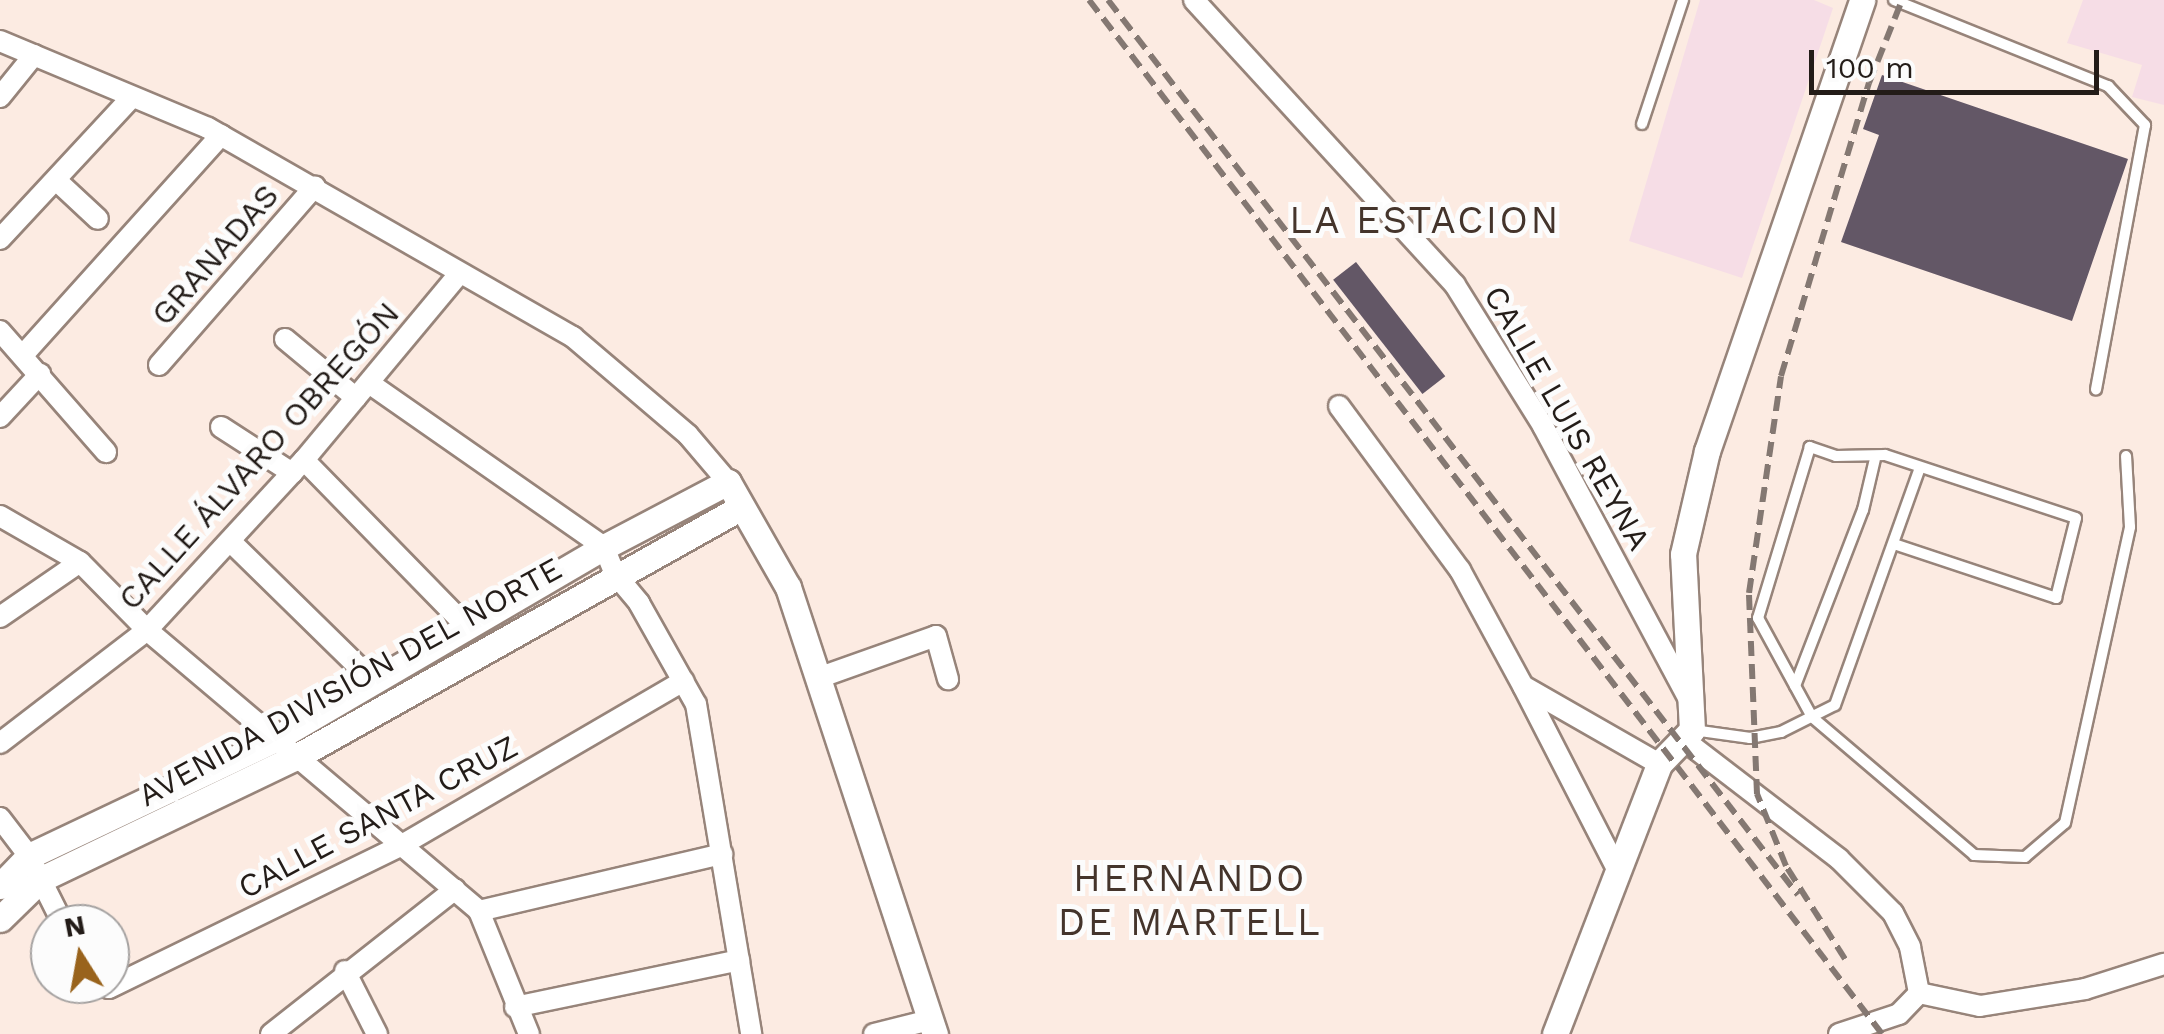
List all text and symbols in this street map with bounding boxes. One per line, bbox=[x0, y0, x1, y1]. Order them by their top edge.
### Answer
scale bar bbox=[1814, 30, 2104, 92]
text: 100 m bbox=[1826, 50, 1914, 85]
street label: GRANADAS bbox=[143, 177, 287, 333]
district label: LA ESTACION bbox=[1288, 198, 1562, 244]
street label: CALLE LUIS REYNA bbox=[1476, 279, 1658, 557]
street label: CALLE ÁLVARO OBREGÓN bbox=[110, 294, 408, 618]
street label: AVENIDA DIVISIÓN DEL NORTE bbox=[131, 549, 569, 815]
street label: CALLE SANTA CRUZ bbox=[231, 727, 525, 907]
district label: HERNANDO DE MARTELL bbox=[1058, 856, 1322, 946]
north arrow bbox=[30, 904, 130, 1004]
text: N bbox=[61, 908, 88, 944]

